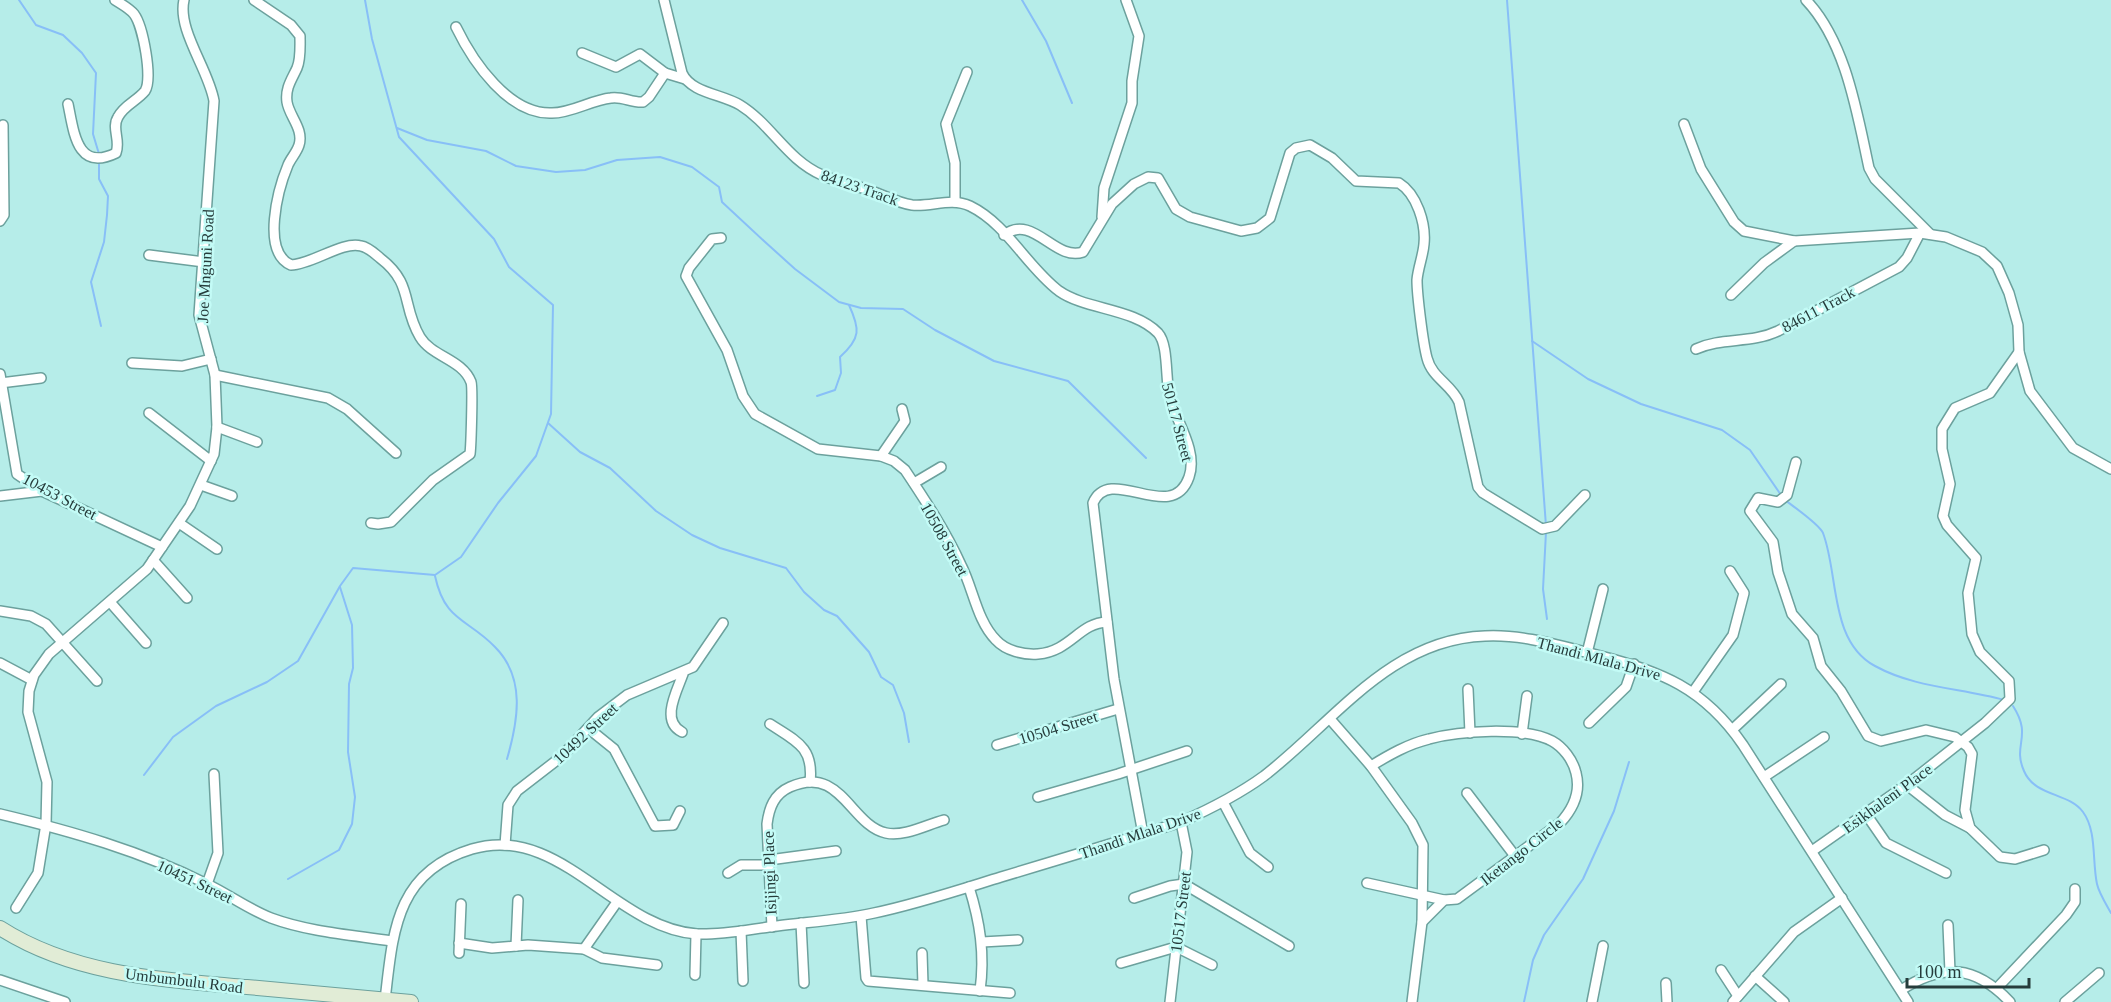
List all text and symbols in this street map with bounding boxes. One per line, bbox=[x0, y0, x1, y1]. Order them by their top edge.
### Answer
street label: 84123 Track bbox=[819, 166, 901, 209]
street label: Joe Mnguni Road bbox=[194, 209, 218, 323]
street label: 84611 Track bbox=[1779, 283, 1857, 336]
street label: 50117 Street bbox=[1159, 381, 1196, 464]
street label: 10453 Street bbox=[20, 470, 100, 523]
street label: 10508 Street bbox=[917, 500, 972, 579]
street label: Thandi Mlala Drive bbox=[1535, 634, 1662, 683]
street label: 10492 Street bbox=[550, 699, 621, 767]
street label: 10504 Street bbox=[1017, 707, 1100, 747]
street label: Esikhaleni Place bbox=[1839, 760, 1935, 836]
street label: Thandi Mlala Drive bbox=[1077, 805, 1203, 862]
street label: Iketango Circle bbox=[1477, 814, 1566, 889]
street label: Isijingi Place bbox=[760, 831, 780, 915]
street label: 10451 Street bbox=[154, 857, 236, 907]
street label: 10517 Street bbox=[1167, 870, 1194, 953]
scale bar bbox=[1907, 951, 2028, 989]
text: 100 m bbox=[1916, 962, 1962, 982]
street label: Umbumbulu Road bbox=[124, 965, 244, 996]

